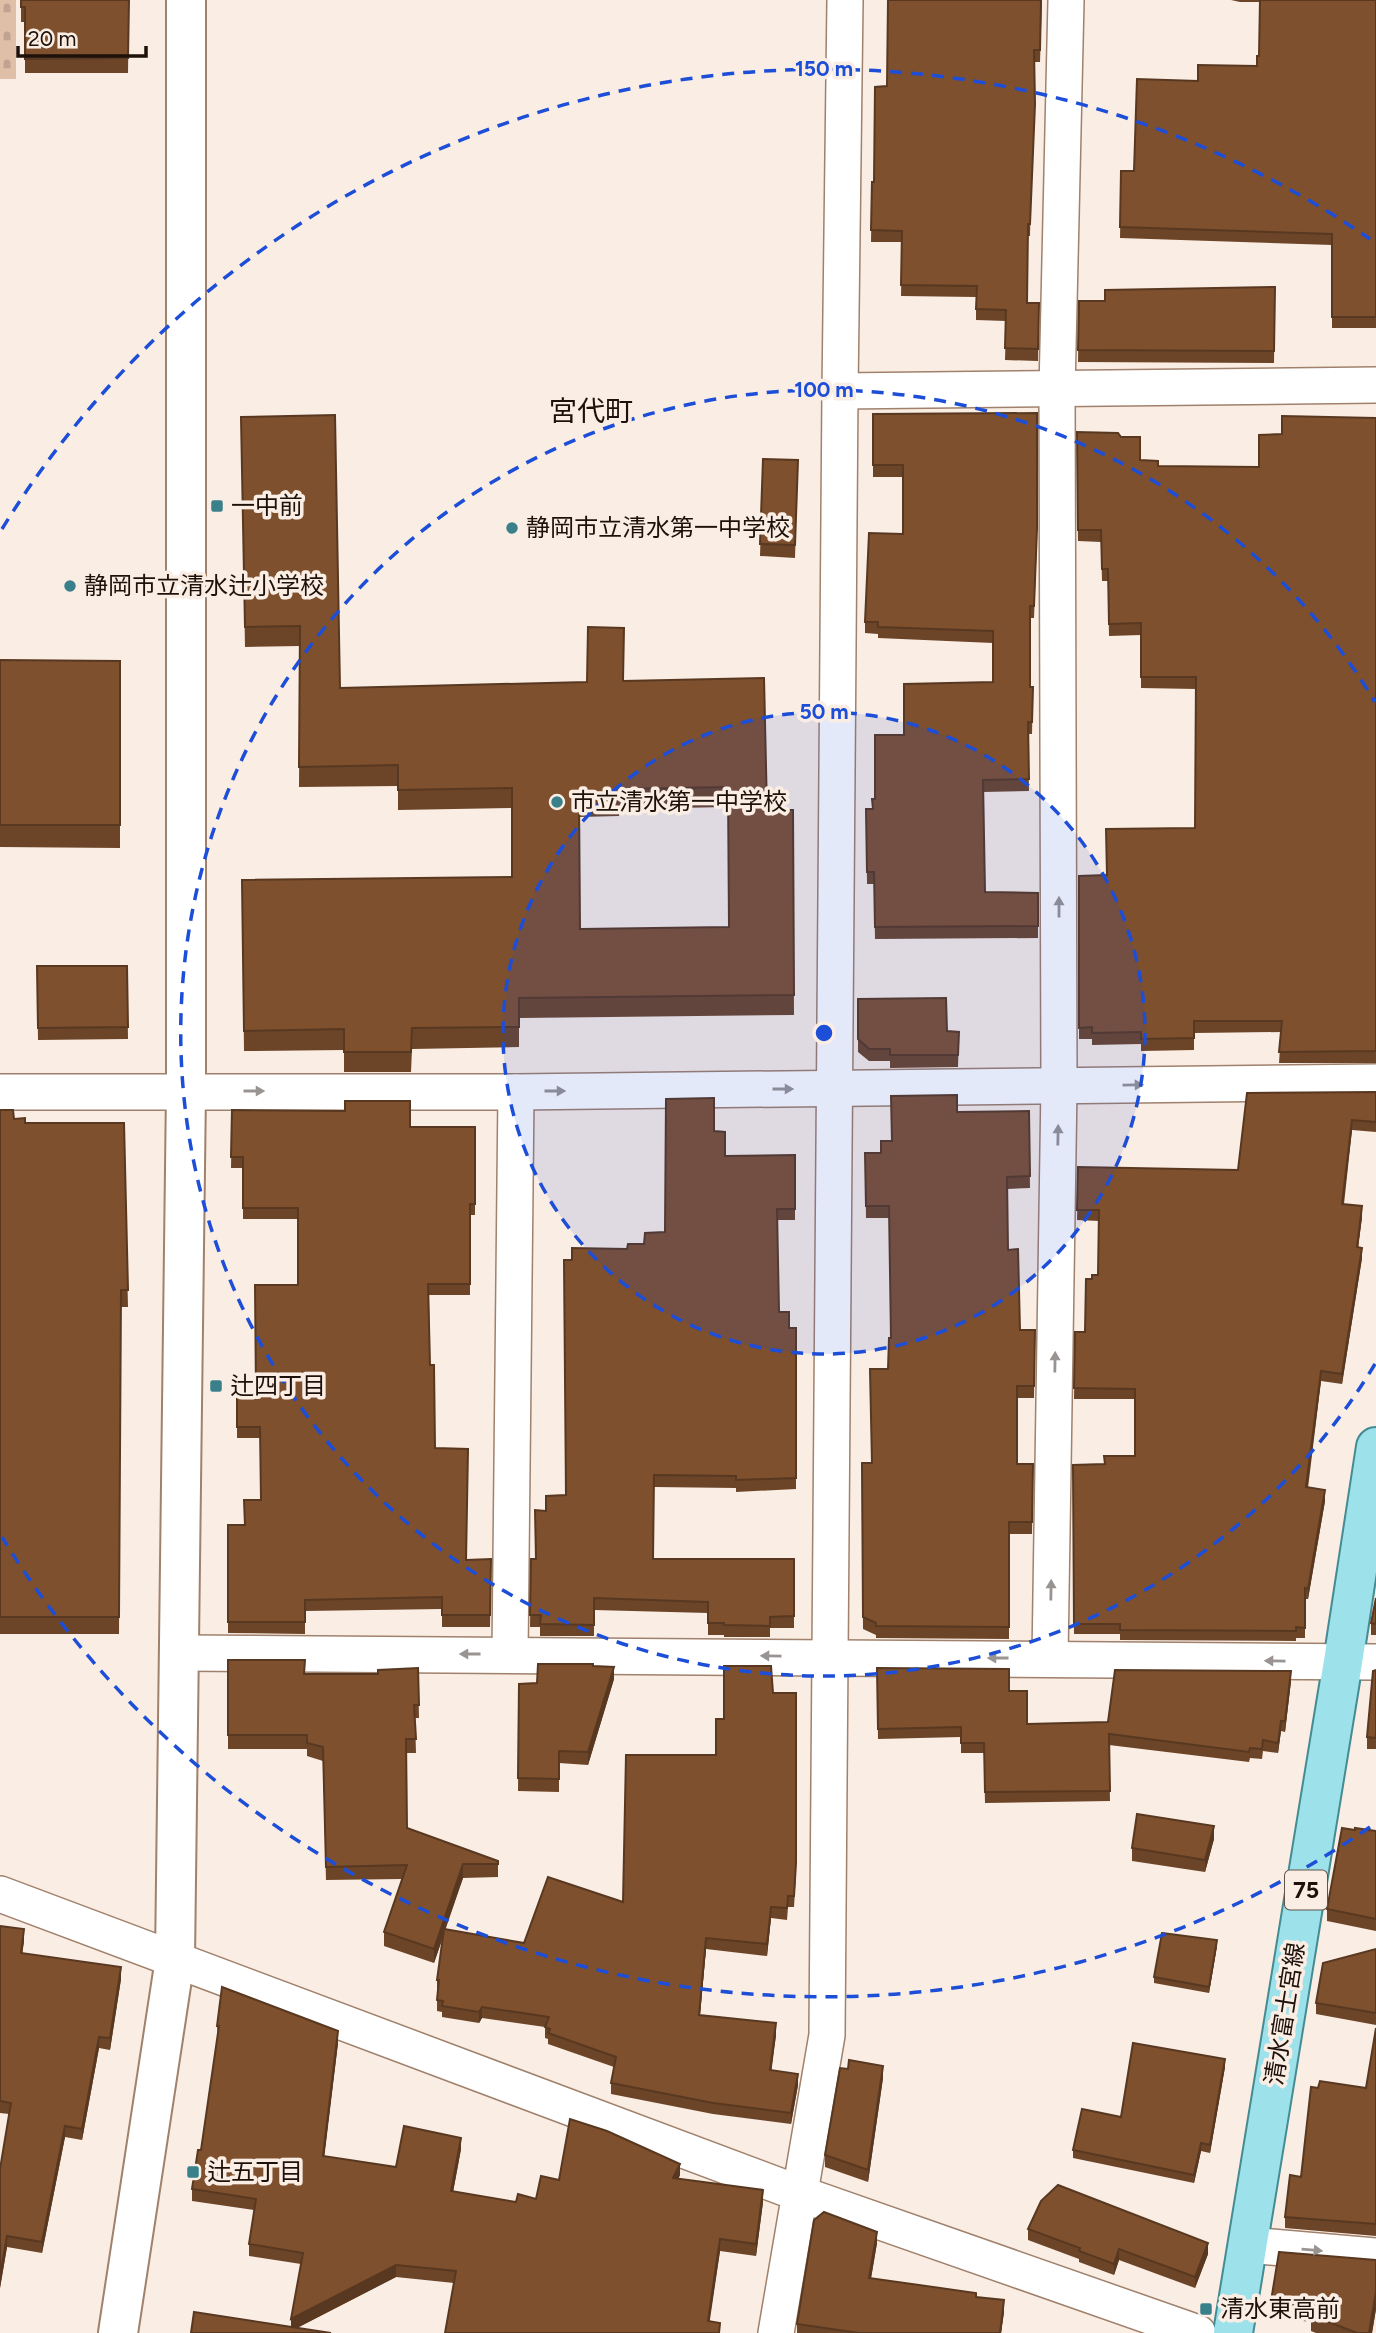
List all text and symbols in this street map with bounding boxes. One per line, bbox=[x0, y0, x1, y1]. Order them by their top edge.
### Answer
scale bar bbox=[18, 14, 145, 58]
text: 20 m bbox=[28, 26, 76, 51]
text: 150 m bbox=[795, 56, 853, 81]
text: 100 m bbox=[794, 377, 854, 402]
district label: 宮代町 bbox=[549, 394, 633, 428]
place label: 一中前 bbox=[231, 491, 303, 520]
marker: 一中前 bbox=[209, 498, 225, 514]
place label: 静岡市立清水第一中学校 bbox=[526, 513, 790, 542]
marker: 静岡市立清水第一中学校 bbox=[504, 520, 520, 536]
place label: 静岡市立清水辻小学校 bbox=[84, 571, 324, 600]
marker: 静岡市立清水辻小学校 bbox=[62, 578, 78, 594]
text: 50 m bbox=[799, 699, 849, 724]
place label: 市立清水第一中学校 bbox=[571, 787, 787, 816]
marker: 市立清水第一中学校 bbox=[549, 794, 565, 810]
one-way arrow bbox=[1053, 896, 1065, 918]
centre of rings bbox=[812, 1021, 836, 1045]
one-way arrow bbox=[1122, 1079, 1144, 1091]
one-way arrow bbox=[772, 1084, 794, 1095]
one-way arrow bbox=[243, 1085, 265, 1097]
one-way arrow bbox=[544, 1085, 566, 1097]
one-way arrow bbox=[1052, 1124, 1064, 1146]
one-way arrow bbox=[1049, 1351, 1060, 1373]
place label: 辻四丁目 bbox=[230, 1371, 326, 1400]
marker: 辻四丁目 bbox=[208, 1378, 224, 1394]
one-way arrow bbox=[1045, 1579, 1057, 1601]
one-way arrow bbox=[459, 1648, 481, 1660]
one-way arrow bbox=[760, 1650, 782, 1662]
one-way arrow bbox=[987, 1652, 1009, 1664]
one-way arrow bbox=[1264, 1655, 1286, 1667]
road number: 75 bbox=[1285, 1870, 1327, 1910]
street label: 清水富士宮線 bbox=[1259, 1941, 1310, 2087]
place label: 辻五丁目 bbox=[207, 2157, 303, 2186]
marker: 辻五丁目 bbox=[185, 2164, 201, 2180]
one-way arrow bbox=[1301, 2245, 1323, 2256]
place label: 清水東高前 bbox=[1220, 2294, 1340, 2323]
marker: 清水東高前 bbox=[1198, 2301, 1214, 2317]

